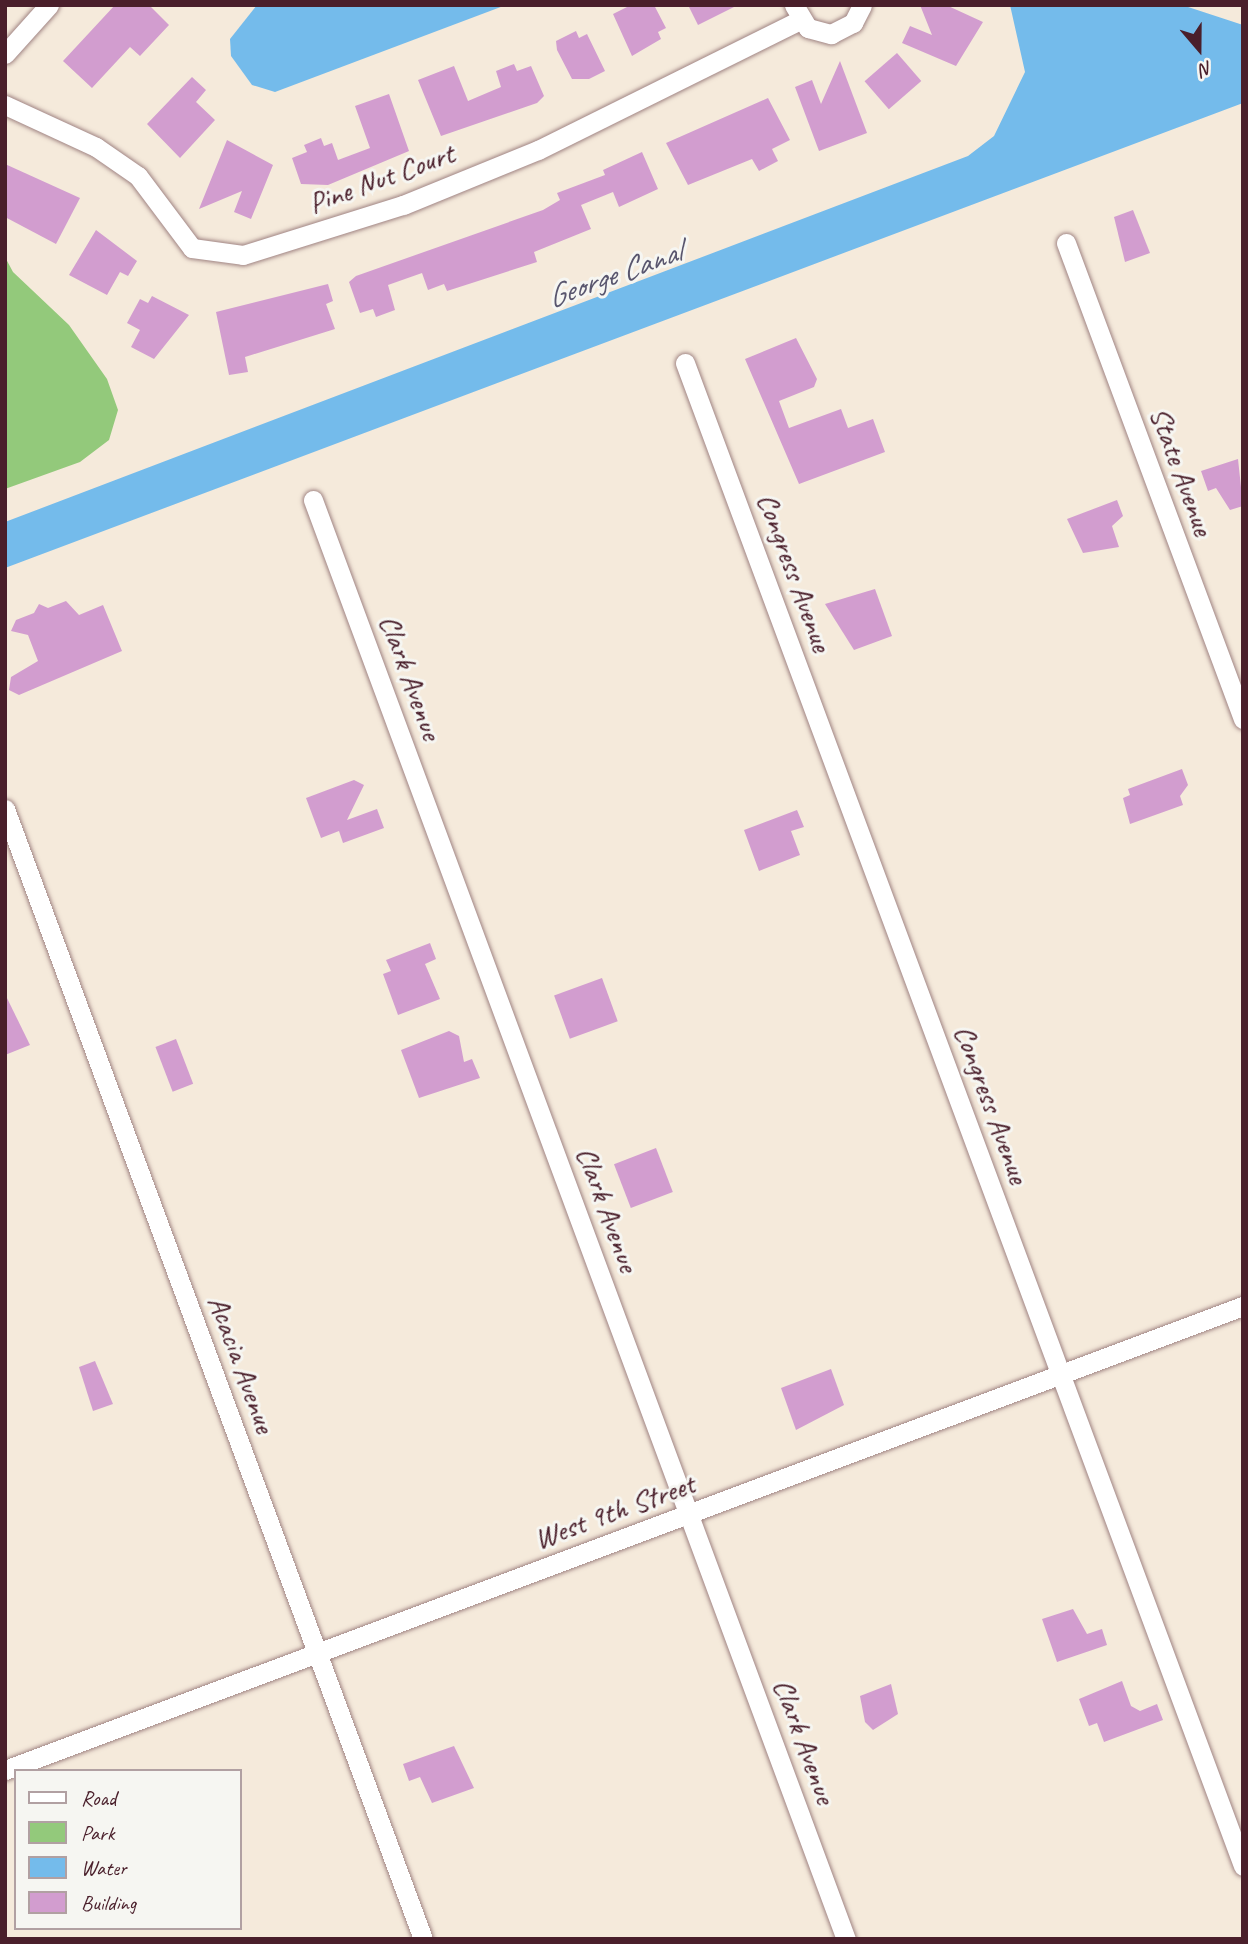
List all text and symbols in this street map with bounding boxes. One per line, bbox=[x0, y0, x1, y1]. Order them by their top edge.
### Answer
north arrow bbox=[1164, 14, 1234, 84]
text: N bbox=[1197, 55, 1216, 82]
street label: Pine Nut Court bbox=[303, 135, 459, 221]
water label: George Canal bbox=[542, 233, 686, 317]
street label: State Avenue bbox=[1142, 402, 1222, 540]
street label: Congress Avenue bbox=[750, 488, 840, 656]
street label: Clark Avenue bbox=[372, 610, 450, 744]
street label: Congress Avenue bbox=[947, 1020, 1037, 1188]
street label: Clark Avenue bbox=[569, 1142, 647, 1276]
street label: Acacia Avenue bbox=[201, 1290, 283, 1438]
street label: West 9th Street bbox=[529, 1465, 699, 1557]
street label: Clark Avenue bbox=[766, 1674, 844, 1808]
legend bbox=[14, 1769, 242, 1930]
text: Road bbox=[81, 1785, 116, 1811]
text: Park bbox=[81, 1820, 114, 1846]
text: Water bbox=[81, 1855, 127, 1881]
text: Building bbox=[81, 1890, 136, 1916]

